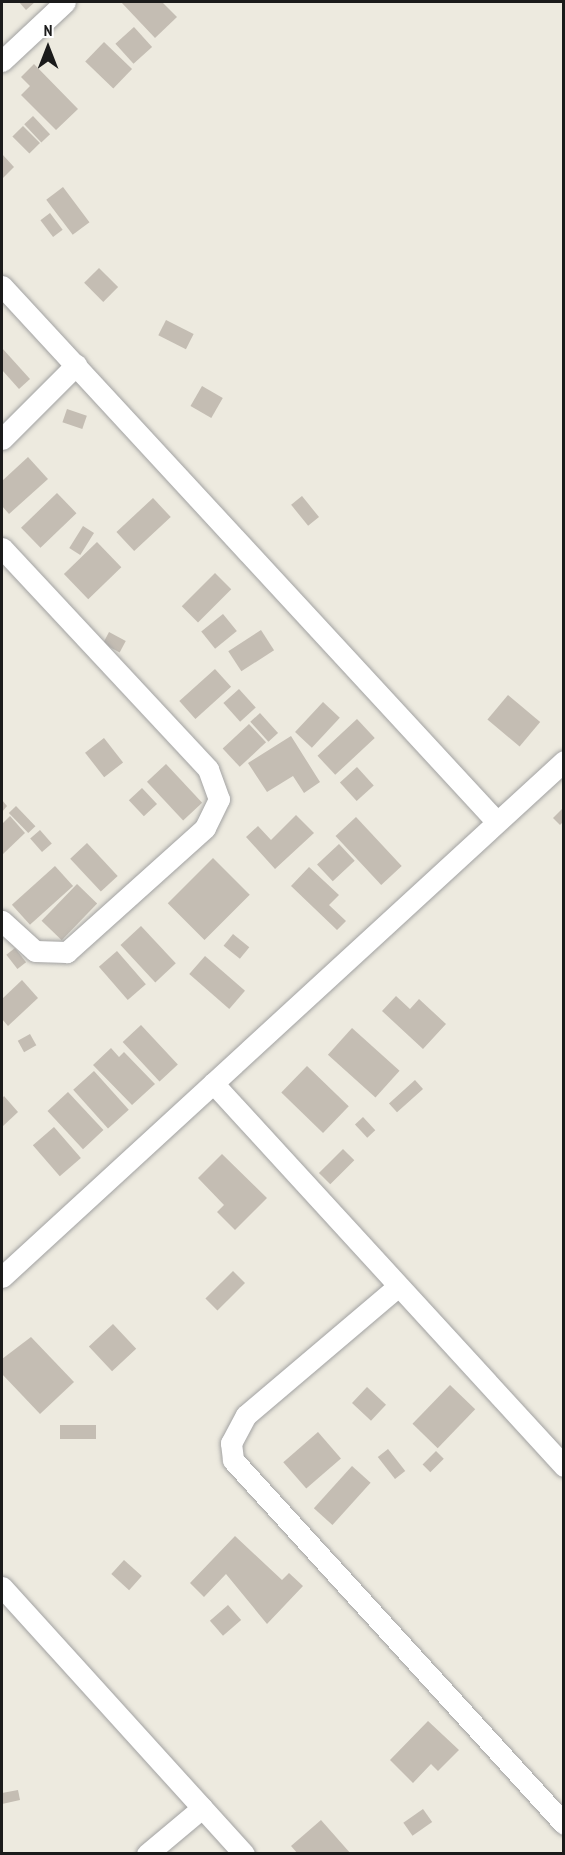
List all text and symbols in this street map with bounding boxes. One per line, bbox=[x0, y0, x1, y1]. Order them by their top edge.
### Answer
north arrow bbox=[18, 18, 78, 78]
text: N bbox=[44, 20, 52, 40]

